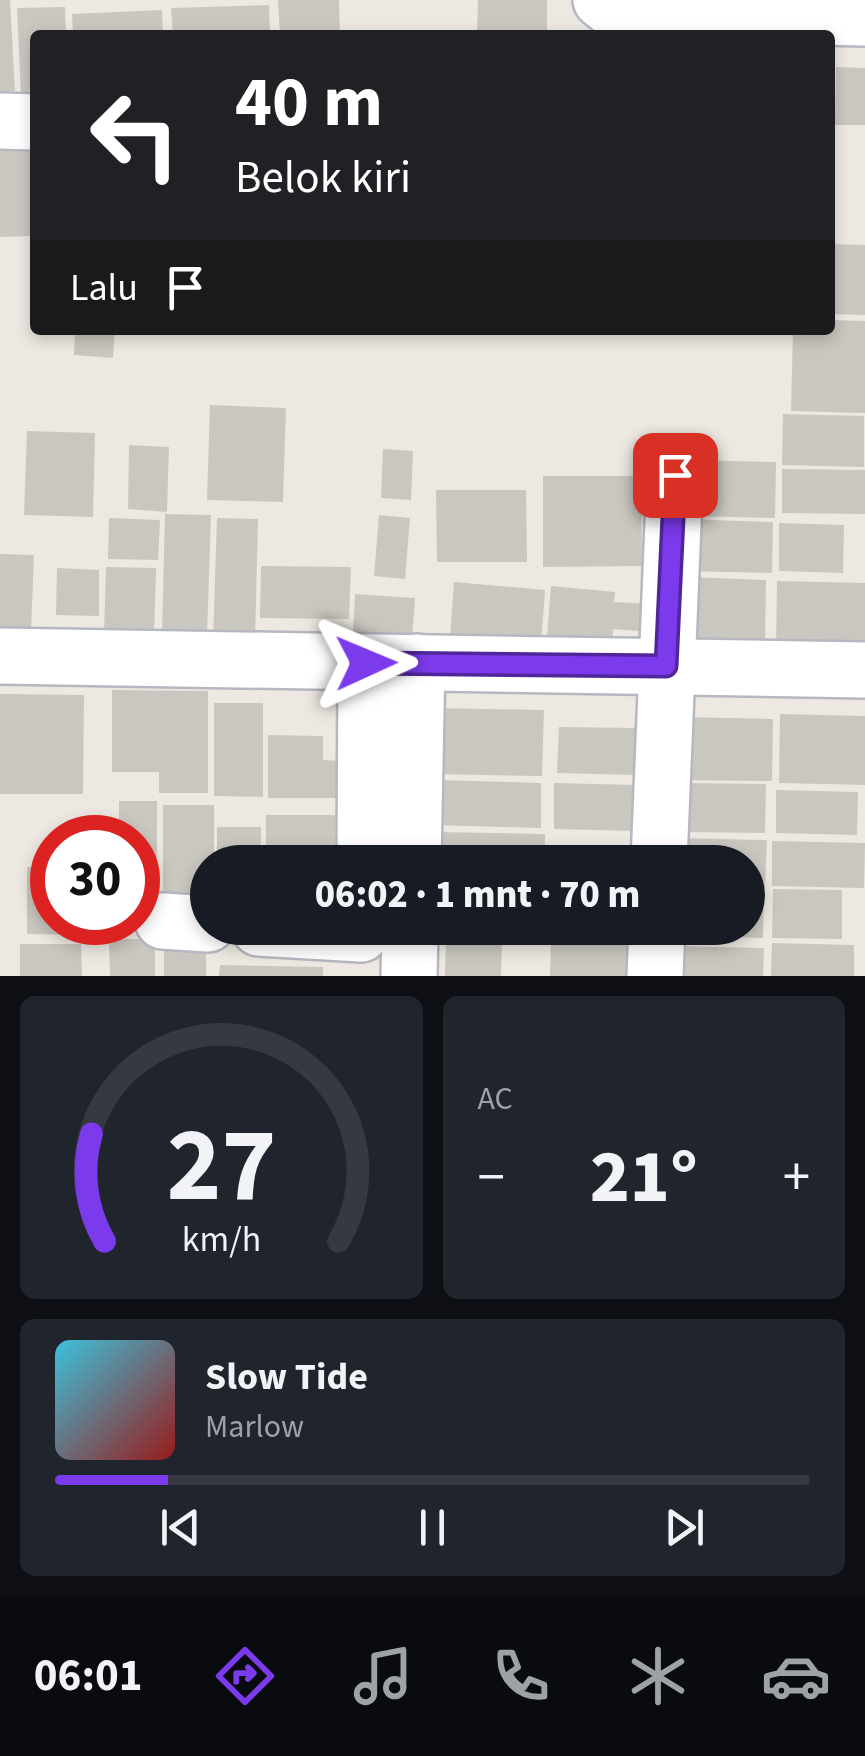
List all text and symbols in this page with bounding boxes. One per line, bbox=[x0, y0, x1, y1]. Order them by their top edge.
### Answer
text: 40 m bbox=[235, 53, 383, 153]
icon: left bbox=[70, 70, 200, 200]
text: Belok kiri bbox=[235, 146, 411, 210]
icon: arrive bbox=[158, 260, 213, 315]
text: Lalu bbox=[70, 261, 138, 315]
pin bbox=[633, 433, 718, 518]
icon: arrive bbox=[648, 448, 703, 503]
position arrow bbox=[314, 611, 418, 715]
speed limit sign: 30 bbox=[30, 815, 160, 945]
text: 06:02 · 1 mnt · 70 m bbox=[315, 868, 640, 922]
text: AC bbox=[478, 1076, 513, 1122]
text: 27 bbox=[166, 1093, 276, 1241]
text: 21° bbox=[590, 1124, 698, 1231]
text: − bbox=[478, 1139, 505, 1217]
text: + bbox=[783, 1139, 810, 1217]
text: km/h bbox=[182, 1214, 261, 1265]
text: Slow Tide bbox=[205, 1350, 368, 1404]
text: Marlow bbox=[205, 1404, 304, 1450]
icon: previous bbox=[153, 1500, 208, 1555]
icon: pause bbox=[405, 1500, 460, 1555]
icon: next bbox=[657, 1500, 712, 1555]
icon: directions bbox=[210, 1641, 280, 1711]
icon: music bbox=[348, 1641, 418, 1711]
icon: phone bbox=[486, 1641, 556, 1711]
icon: climate bbox=[623, 1641, 693, 1711]
icon: car bbox=[761, 1641, 831, 1711]
text: 06:01 bbox=[34, 1644, 142, 1708]

